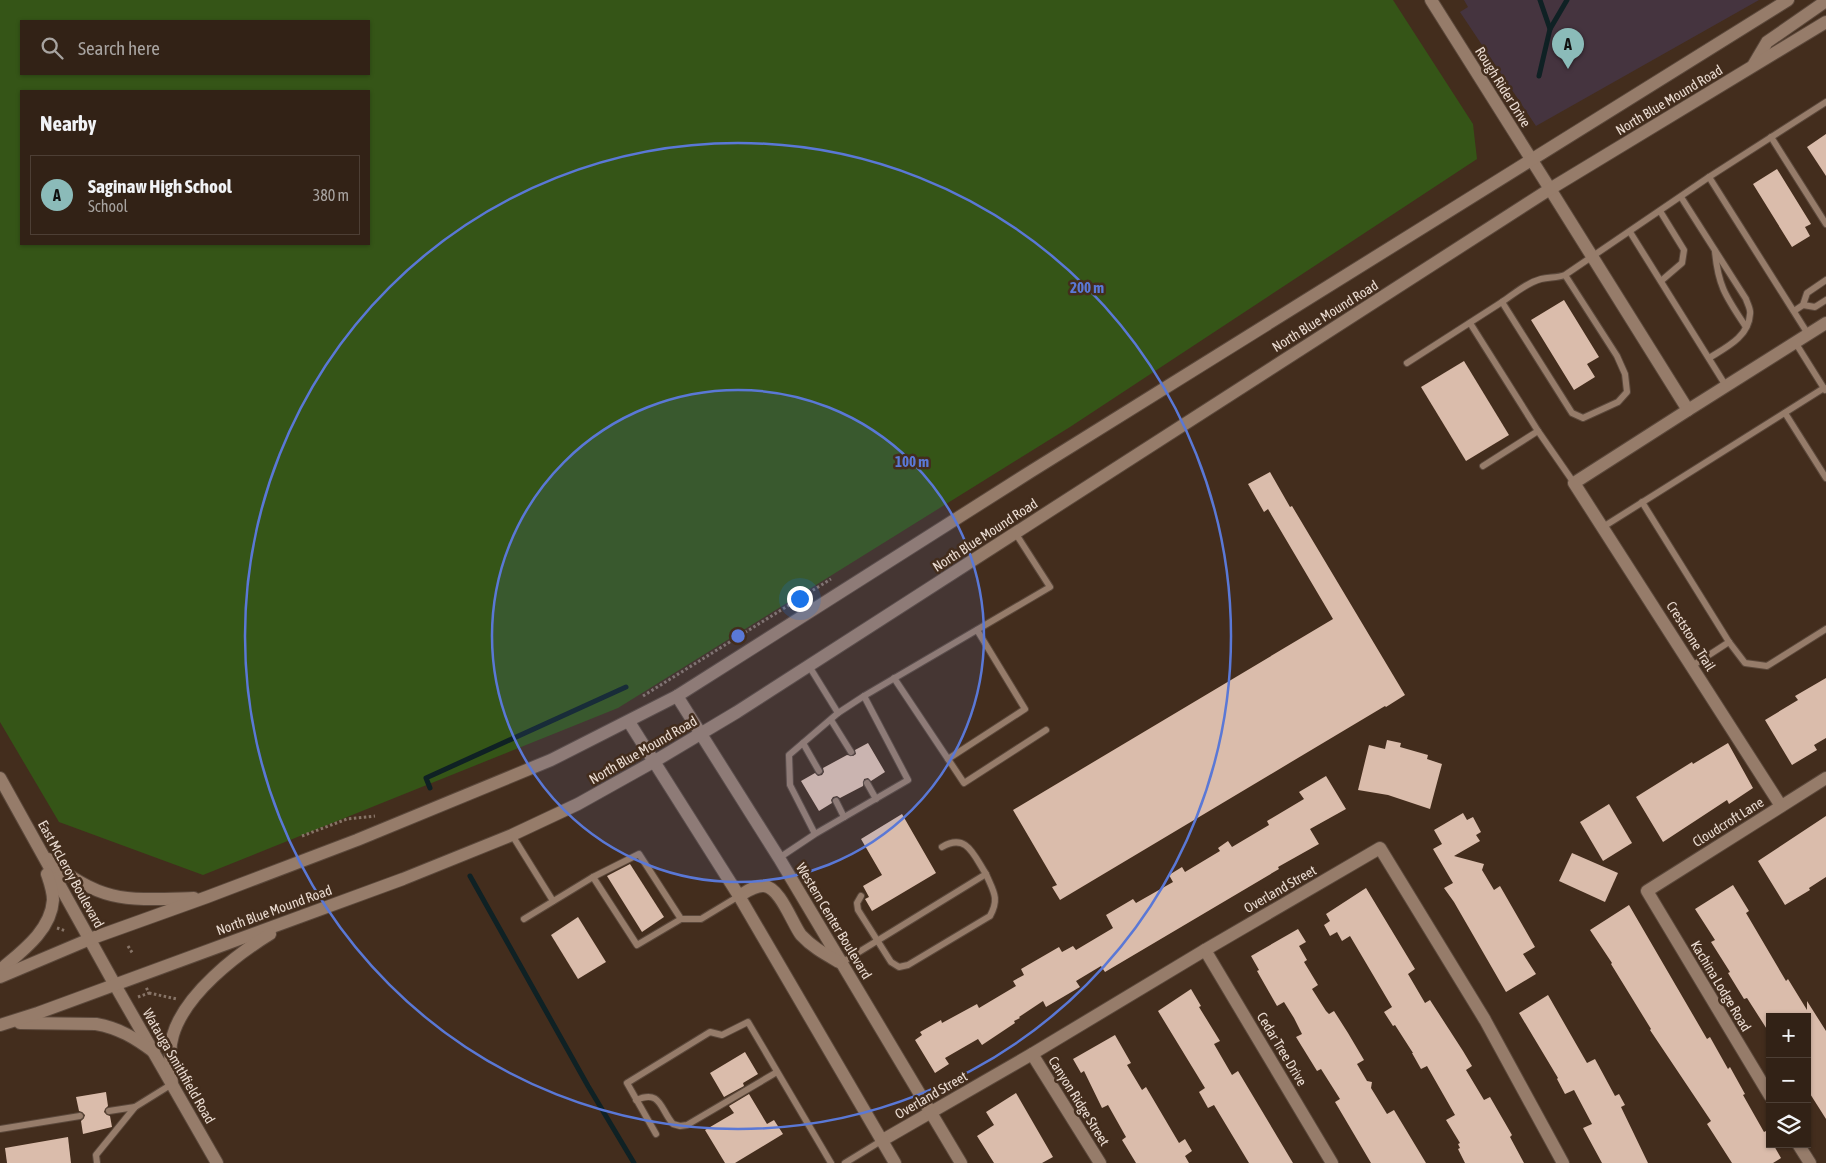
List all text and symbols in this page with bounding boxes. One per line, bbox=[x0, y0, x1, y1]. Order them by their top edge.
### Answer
search box bbox=[20, 20, 370, 75]
pin: A bbox=[1552, 28, 1584, 69]
icon: search bbox=[38, 34, 66, 62]
text: Search here bbox=[78, 37, 160, 59]
street label: Rough Rider Drive bbox=[1472, 44, 1534, 130]
street label: North Blue Mound Road bbox=[1613, 62, 1725, 138]
text: Nearby bbox=[40, 111, 96, 135]
text: Saginaw High School bbox=[88, 175, 232, 197]
text: A bbox=[53, 186, 61, 204]
text: 380 m bbox=[313, 186, 349, 204]
text: School bbox=[88, 197, 128, 215]
street label: North Blue Mound Road bbox=[1269, 277, 1381, 355]
text: 200 m bbox=[1070, 279, 1104, 296]
text: 100 m bbox=[895, 453, 929, 470]
street label: North Blue Mound Road bbox=[930, 495, 1040, 575]
your location bbox=[787, 586, 813, 612]
street label: Creststone Trail bbox=[1663, 598, 1719, 674]
centre of rings bbox=[729, 627, 747, 645]
street label: North Blue Mound Road bbox=[586, 713, 700, 787]
street label: Cloudcroft Lane bbox=[1690, 794, 1766, 850]
street label: East McLeroy Boulevard bbox=[35, 817, 107, 931]
street label: Western Center Boulevard bbox=[793, 860, 875, 982]
street label: Overland Street bbox=[1241, 862, 1319, 916]
street label: North Blue Mound Road bbox=[214, 882, 334, 938]
street label: Kachina Lodge Road bbox=[1688, 938, 1754, 1034]
street label: Watauga Smithfield Road bbox=[140, 1006, 218, 1126]
street label: Cedar Tree Drive bbox=[1254, 1009, 1310, 1089]
map controls bbox=[1766, 1013, 1811, 1148]
button: + bbox=[1766, 1013, 1811, 1058]
street label: Canyon Ridge Street bbox=[1045, 1053, 1113, 1149]
button: − bbox=[1766, 1058, 1811, 1103]
street label: Overland Street bbox=[892, 1068, 970, 1122]
button: layers bbox=[1766, 1103, 1811, 1148]

